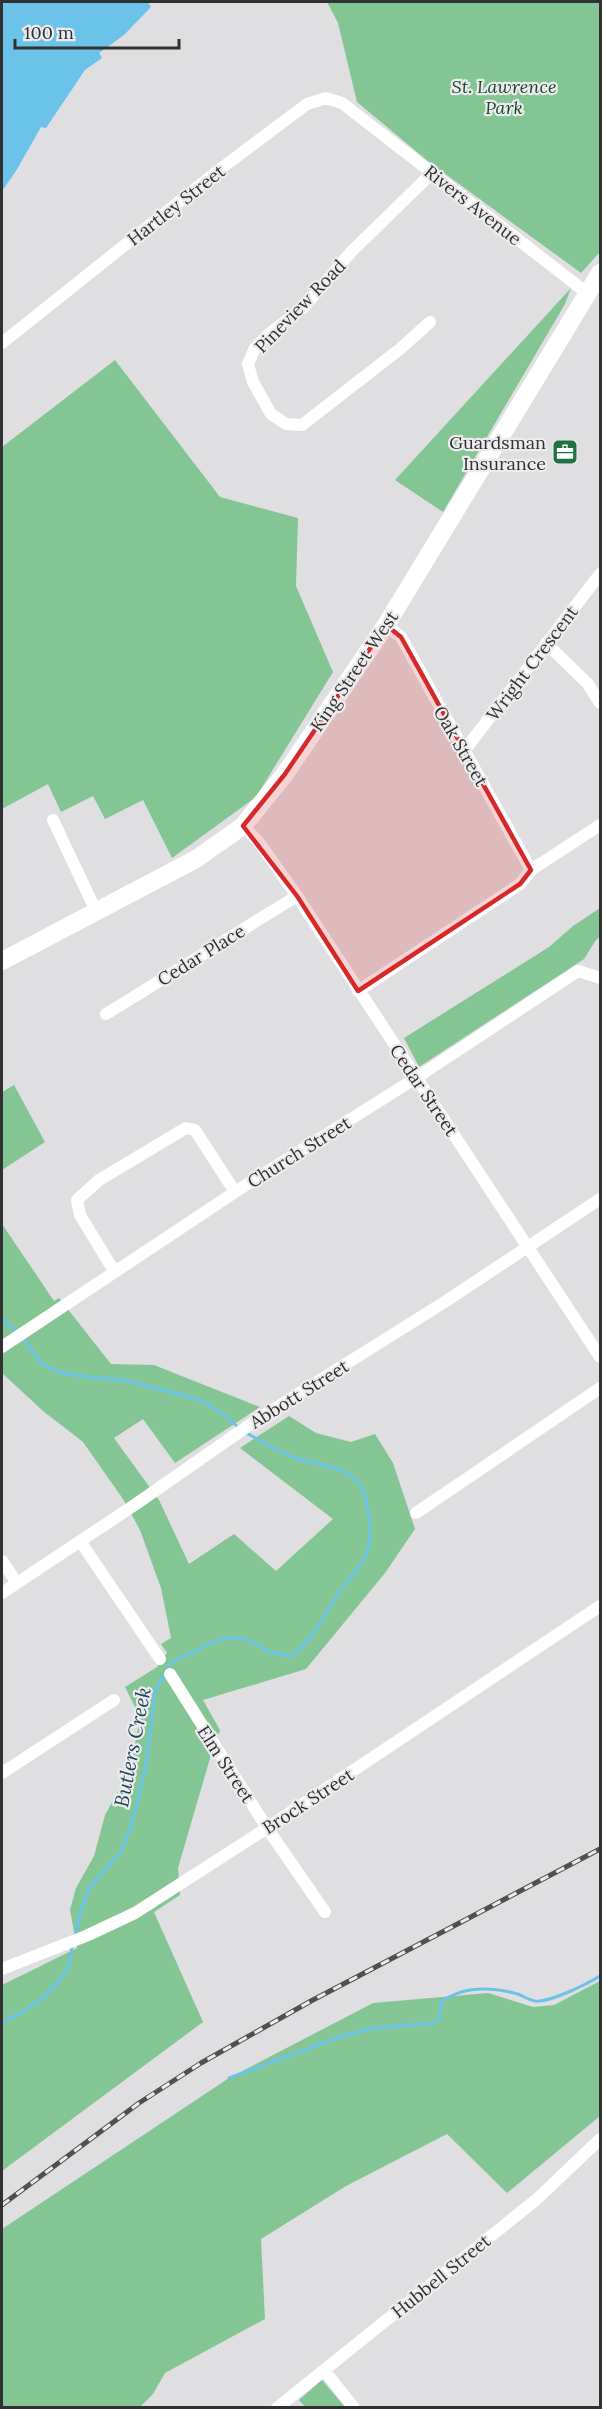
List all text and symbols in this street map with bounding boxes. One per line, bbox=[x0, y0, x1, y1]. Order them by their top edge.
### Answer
scale bar bbox=[15, 12, 178, 50]
text: 100 m bbox=[24, 21, 74, 44]
park label: St. Lawrence Park bbox=[451, 75, 557, 119]
street label: Hartley Street bbox=[122, 160, 230, 250]
street label: Rivers Avenue bbox=[420, 160, 526, 250]
street label: Pineview Road bbox=[250, 254, 351, 358]
place label: Guardsman Insurance bbox=[449, 431, 546, 475]
office icon: Guardsman Insurance bbox=[550, 437, 580, 467]
street label: Wright Crescent bbox=[481, 601, 583, 725]
street label: King Street West bbox=[305, 606, 403, 736]
street label: Oak Street bbox=[429, 702, 493, 790]
street label: Cedar Place bbox=[153, 919, 249, 991]
street label: Cedar Street bbox=[385, 1040, 463, 1140]
street label: Church Street bbox=[243, 1111, 355, 1193]
street label: Abbott Street bbox=[244, 1354, 353, 1434]
water label: Butlers Creek bbox=[108, 1685, 156, 1809]
street label: Elm Street bbox=[192, 1721, 260, 1807]
street label: Brock Street bbox=[258, 1763, 358, 1839]
street label: Hubbell Street bbox=[387, 2229, 495, 2323]

